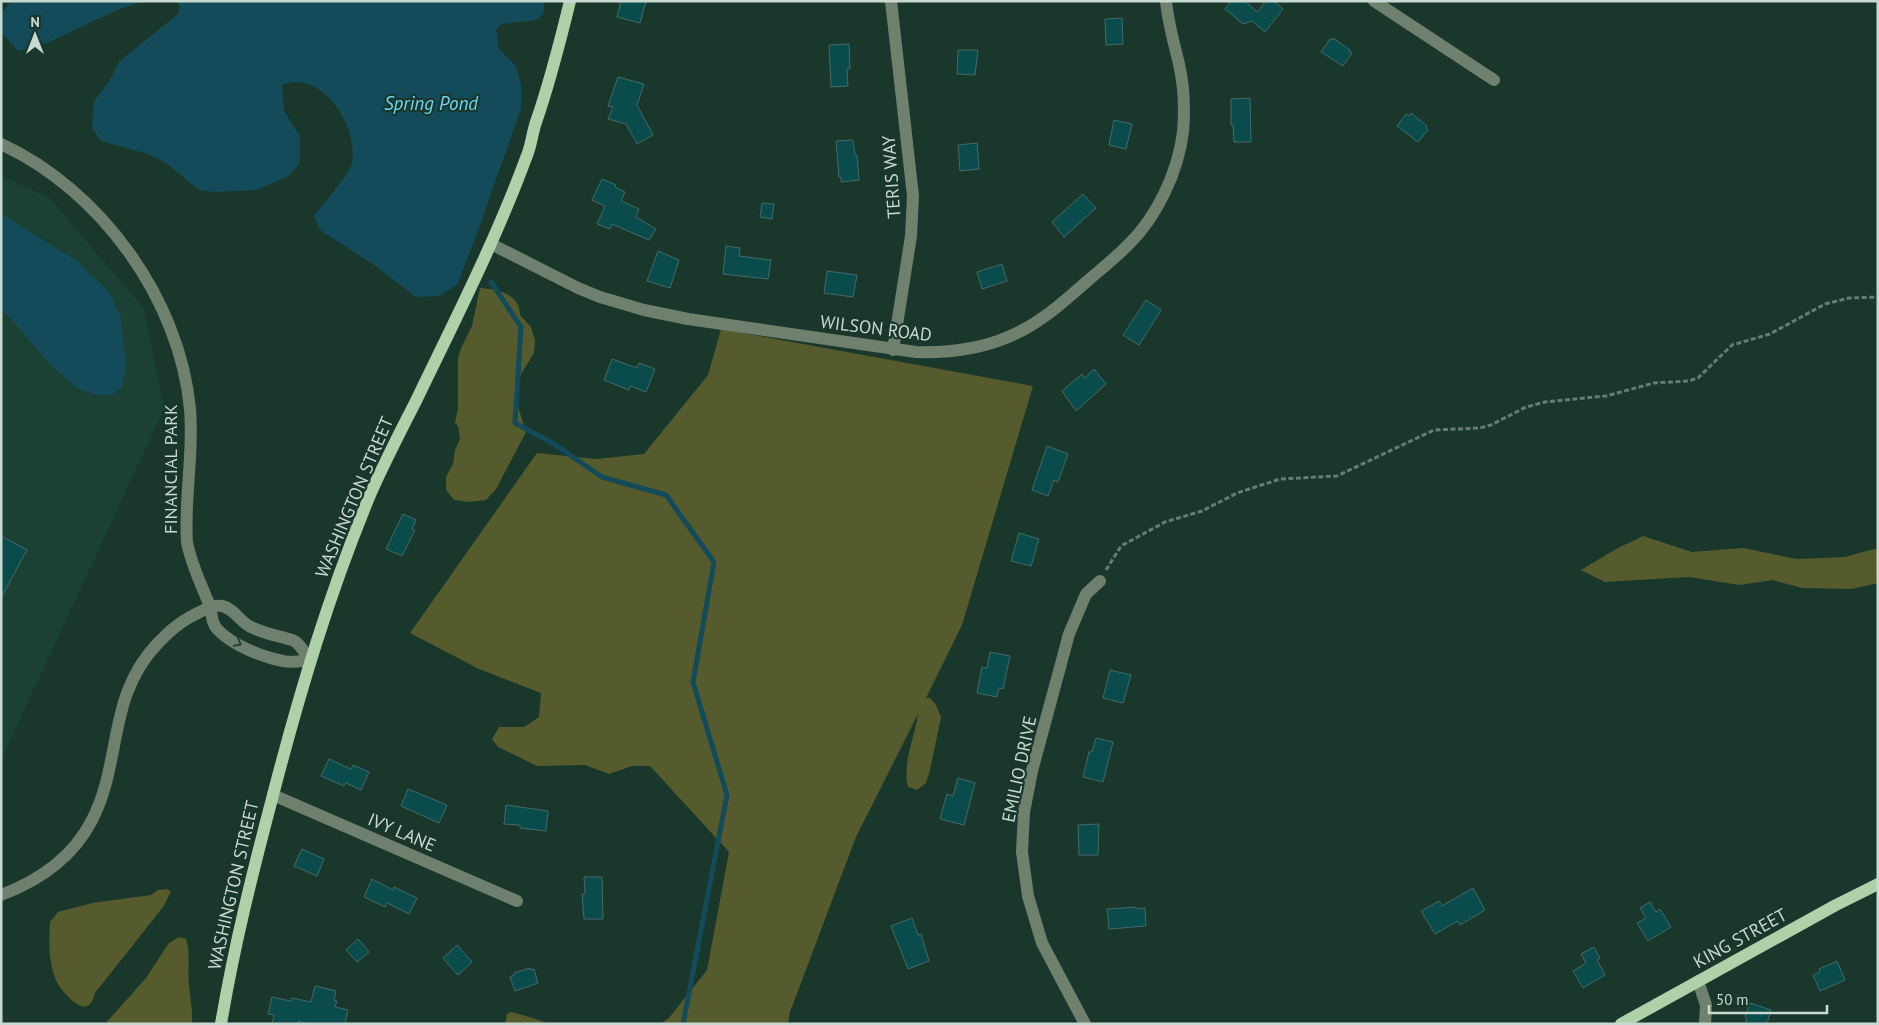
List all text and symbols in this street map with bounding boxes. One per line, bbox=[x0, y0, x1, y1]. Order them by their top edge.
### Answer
north arrow bbox=[10, 10, 60, 60]
text: N bbox=[30, 13, 40, 31]
water label: Spring Pond bbox=[384, 91, 479, 115]
street label: TERIS WAY bbox=[877, 135, 905, 219]
street label: WILSON ROAD bbox=[819, 310, 933, 346]
street label: FINANCIAL PARK bbox=[159, 404, 182, 534]
street label: WASHINGTON STREET bbox=[310, 413, 398, 581]
one-way arrow bbox=[233, 637, 242, 647]
street label: EMILIO DRIVE bbox=[996, 714, 1042, 824]
street label: WASHINGTON STREET bbox=[202, 798, 264, 972]
street label: IVY LANE bbox=[365, 807, 439, 857]
street label: KING STREET bbox=[1689, 903, 1791, 973]
scale bar bbox=[1709, 982, 1826, 1014]
text: 50 m bbox=[1716, 990, 1749, 1009]

